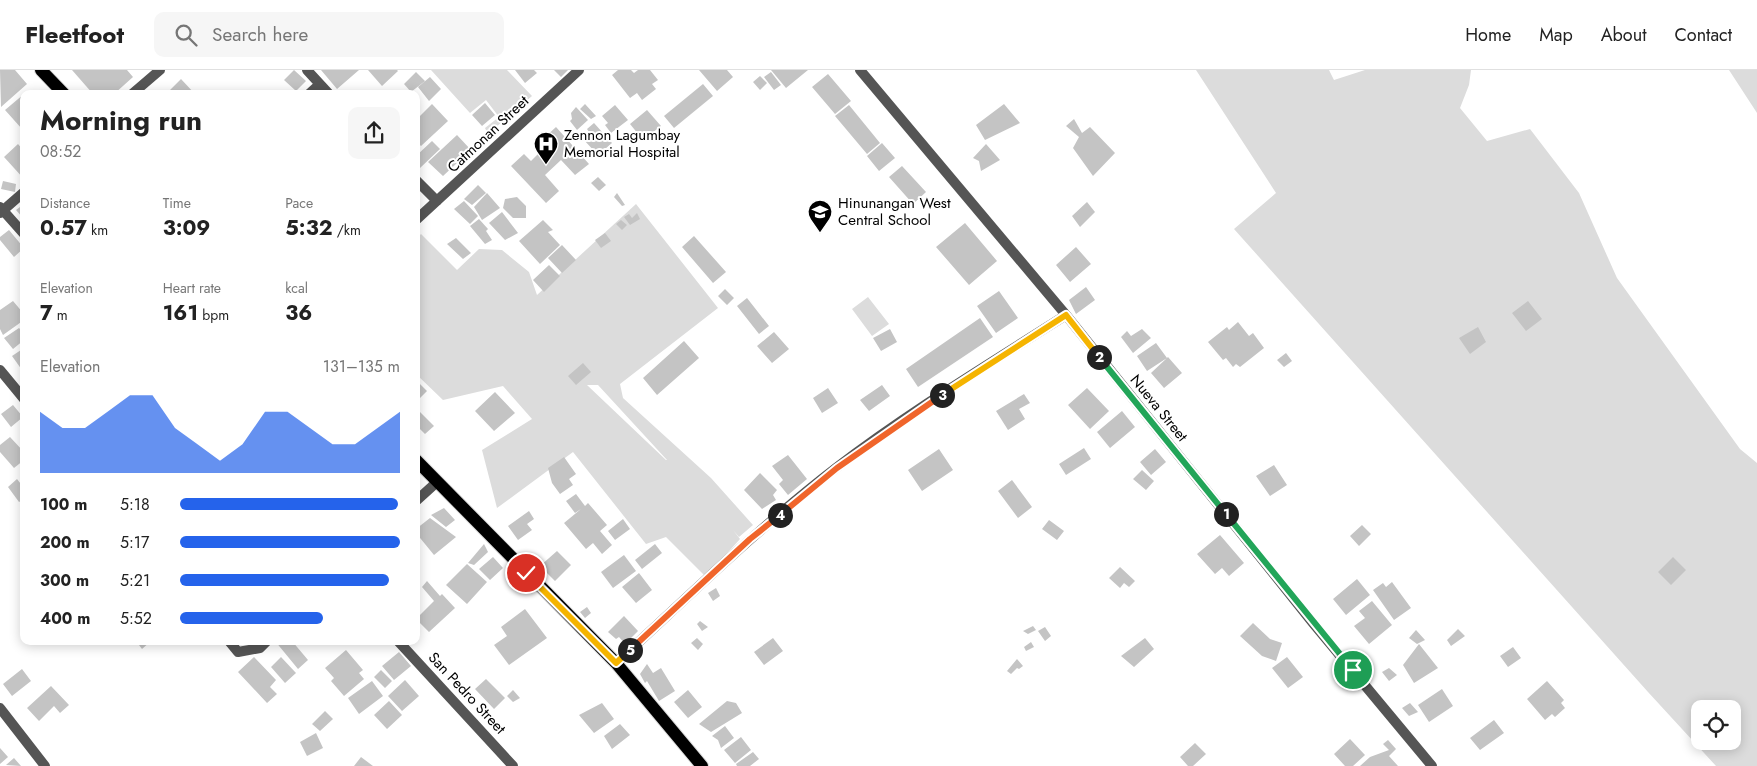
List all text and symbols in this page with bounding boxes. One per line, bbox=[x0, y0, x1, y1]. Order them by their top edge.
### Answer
search box bbox=[154, 12, 504, 57]
text: Fleetfoot bbox=[25, 17, 124, 52]
icon: search bbox=[172, 21, 200, 49]
text: Search here bbox=[212, 21, 308, 48]
text: Home bbox=[1465, 22, 1511, 48]
text: Map bbox=[1539, 22, 1573, 48]
text: About bbox=[1601, 22, 1646, 48]
text: Contact bbox=[1674, 22, 1732, 48]
street label: Catmonan Street bbox=[442, 90, 534, 178]
text: Morning run bbox=[40, 100, 202, 141]
button: share bbox=[348, 107, 400, 159]
place label: Zennon Lagumbay Memorial Hospital bbox=[564, 124, 681, 163]
hospital icon: Zennon Lagumbay Memorial Hospital bbox=[533, 131, 559, 165]
text: 08:52 bbox=[40, 140, 81, 163]
place label: Hinunangan West Central School bbox=[838, 192, 951, 231]
text: Distance bbox=[40, 193, 90, 213]
text: Time bbox=[163, 193, 191, 213]
text: Pace bbox=[285, 193, 313, 213]
school or university icon: Hinunangan West Central School bbox=[807, 199, 833, 233]
text: 0.57 bbox=[40, 213, 87, 243]
text: 3:09 bbox=[163, 213, 210, 243]
text: 5:32 bbox=[285, 213, 332, 243]
text: km bbox=[87, 220, 108, 240]
text: /km bbox=[332, 220, 361, 240]
text: Elevation bbox=[40, 278, 93, 298]
text: Heart rate bbox=[163, 278, 221, 298]
text: kcal bbox=[285, 278, 308, 298]
text: 7 bbox=[40, 298, 53, 328]
text: 161 bbox=[163, 298, 198, 328]
text: 36 bbox=[285, 298, 312, 328]
text: m bbox=[53, 305, 68, 325]
text: bpm bbox=[198, 305, 229, 325]
pin: 2 bbox=[1086, 344, 1112, 370]
text: 2 bbox=[1095, 347, 1104, 367]
text: Elevation bbox=[40, 355, 100, 378]
text: 131–135 m bbox=[323, 355, 400, 378]
street label: Nueva Street bbox=[1125, 370, 1193, 447]
pin: 3 bbox=[930, 382, 954, 408]
text: 3 bbox=[938, 385, 947, 405]
text: 100 m bbox=[40, 493, 87, 516]
text: 5:18 bbox=[120, 493, 150, 516]
pin: 4 bbox=[768, 502, 792, 528]
pin: 1 bbox=[1214, 502, 1238, 526]
text: 1 bbox=[1223, 504, 1230, 524]
text: 4 bbox=[776, 505, 785, 525]
text: 200 m bbox=[40, 531, 90, 554]
text: 5:17 bbox=[120, 531, 149, 554]
pin bbox=[505, 552, 547, 594]
icon: check bbox=[512, 559, 540, 587]
text: 300 m bbox=[40, 569, 89, 592]
text: 5:21 bbox=[120, 569, 150, 592]
text: 400 m bbox=[40, 607, 90, 630]
text: 5:52 bbox=[120, 607, 152, 630]
pin: 5 bbox=[618, 638, 642, 662]
text: 5 bbox=[626, 640, 635, 660]
street label: San Pedro Street bbox=[423, 647, 511, 739]
pin bbox=[1332, 649, 1374, 691]
icon: arrive bbox=[1339, 656, 1367, 684]
map controls bbox=[1691, 700, 1741, 750]
button: locate bbox=[1691, 700, 1741, 750]

